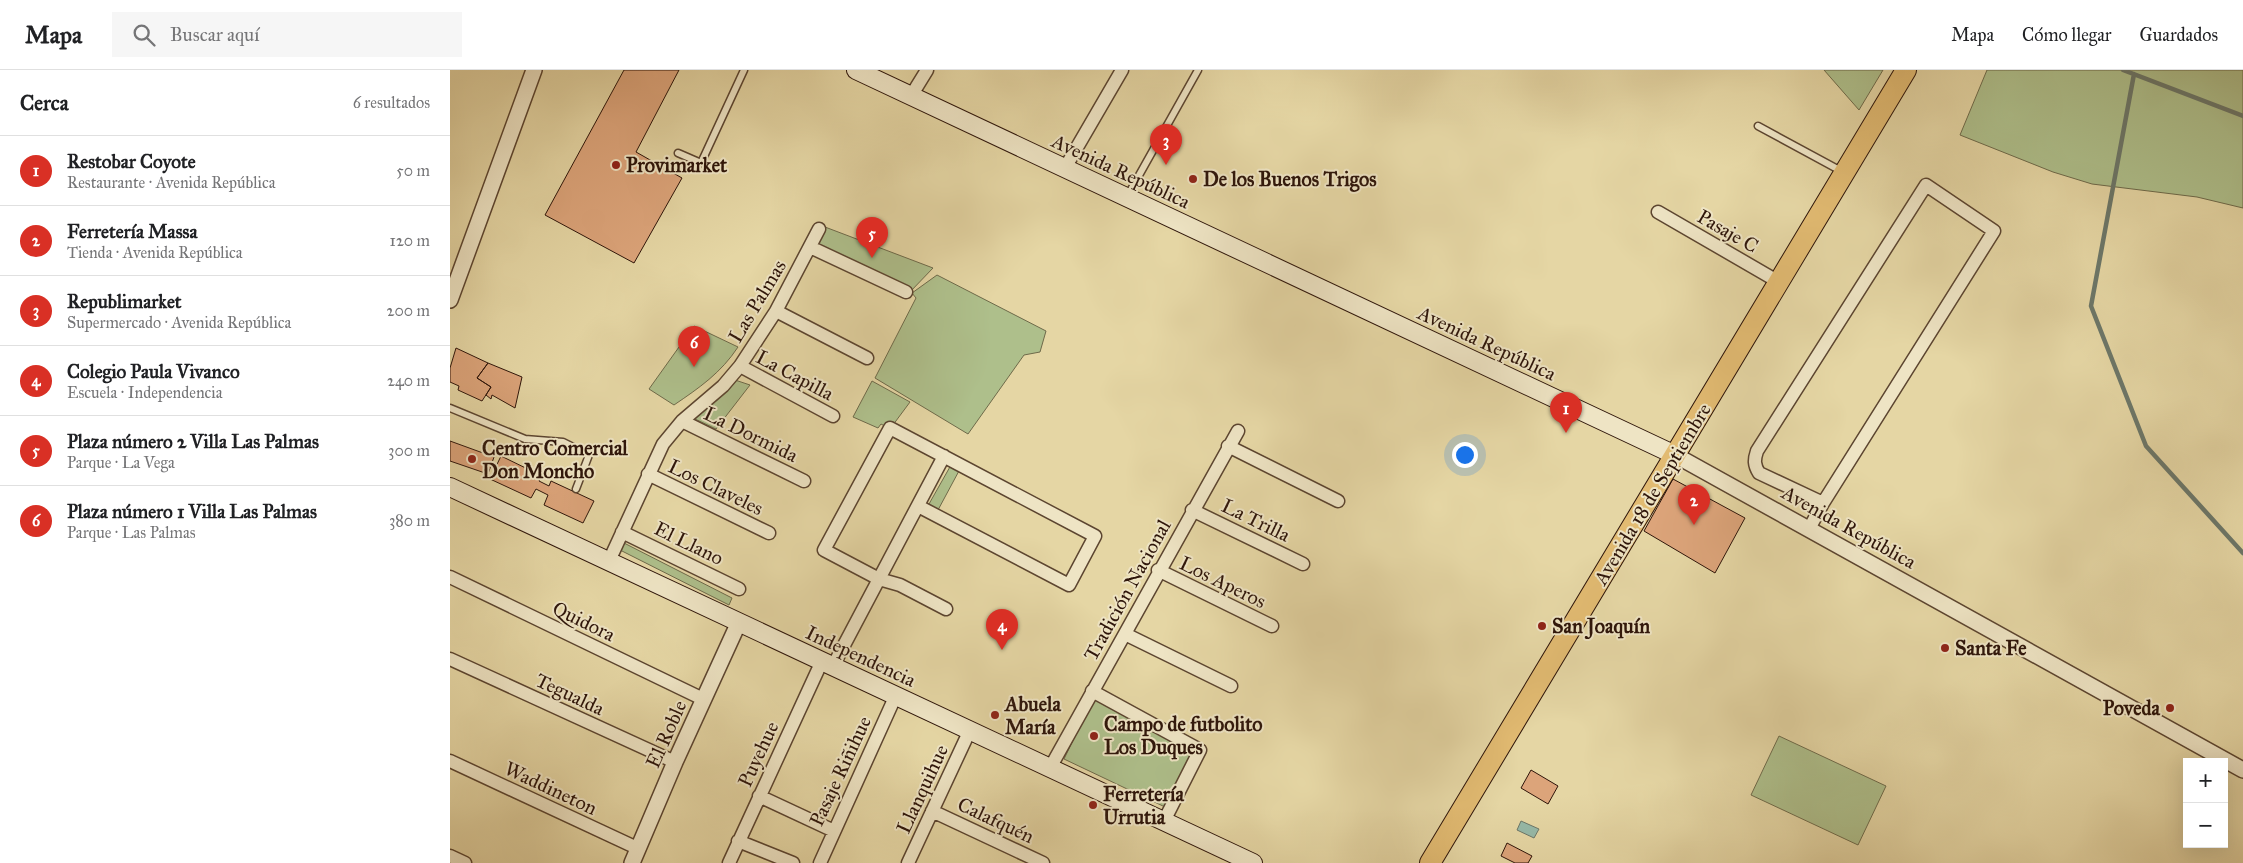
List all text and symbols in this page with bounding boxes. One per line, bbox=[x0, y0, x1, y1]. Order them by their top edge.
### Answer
search box bbox=[112, 12, 462, 57]
text: Mapa bbox=[25, 20, 82, 50]
icon: search bbox=[130, 21, 158, 49]
text: Buscar aquí bbox=[170, 23, 259, 46]
text: Mapa bbox=[1951, 24, 1994, 46]
text: Cómo llegar bbox=[2022, 24, 2112, 46]
text: Guardados bbox=[2140, 24, 2218, 46]
text: Cerca bbox=[20, 90, 69, 116]
text: 6 resultados bbox=[353, 93, 430, 112]
pin: 3 bbox=[1150, 124, 1182, 165]
street label: Avenida República bbox=[1047, 128, 1194, 214]
text: Restobar Coyote bbox=[67, 150, 196, 173]
place label: Provimarket bbox=[626, 153, 728, 177]
marker: Provimarket bbox=[610, 159, 622, 171]
text: 1 bbox=[33, 161, 39, 180]
text: 50 m bbox=[396, 161, 430, 180]
place label: De los Buenos Trigos bbox=[1203, 167, 1377, 192]
text: Restaurante · Avenida República bbox=[67, 173, 275, 192]
marker: De los Buenos Trigos bbox=[1187, 173, 1199, 185]
street label: Pasaje C bbox=[1693, 204, 1763, 258]
pin: 5 bbox=[856, 217, 888, 258]
text: Ferretería Massa bbox=[67, 220, 198, 243]
text: 2 bbox=[32, 231, 40, 250]
text: 120 m bbox=[390, 231, 430, 250]
text: Tienda · Avenida República bbox=[67, 243, 243, 262]
street label: Las Palmas bbox=[723, 255, 791, 347]
text: Republimarket bbox=[67, 290, 182, 313]
street label: Avenida República bbox=[1413, 300, 1560, 386]
text: 3 bbox=[33, 301, 39, 320]
text: 200 m bbox=[387, 301, 430, 320]
text: Supermercado · Avenida República bbox=[67, 313, 291, 332]
pin: 6 bbox=[678, 326, 710, 367]
street label: La Capilla bbox=[752, 345, 838, 406]
text: Colegio Paula Vivanco bbox=[67, 360, 240, 383]
text: 4 bbox=[32, 371, 40, 390]
text: 240 m bbox=[387, 371, 430, 390]
text: Escuela · Independencia bbox=[67, 383, 223, 402]
pin: 1 bbox=[1550, 392, 1582, 433]
street label: Avenida 18 de Septiembre bbox=[1588, 399, 1716, 590]
street label: La Dormida bbox=[700, 401, 802, 467]
text: Plaza número 2 Villa Las Palmas bbox=[67, 430, 319, 453]
place label: Centro Comercial Don Moncho bbox=[482, 436, 628, 483]
text: 5 bbox=[32, 441, 40, 460]
text: 300 m bbox=[388, 441, 430, 460]
your location bbox=[1452, 442, 1478, 468]
text: Parque · La Vega bbox=[67, 453, 175, 472]
marker: Centro Comercial Don Moncho bbox=[466, 453, 478, 465]
street label: Los Claveles bbox=[665, 454, 767, 520]
street label: Avenida República bbox=[1777, 480, 1921, 574]
pin: 2 bbox=[1678, 484, 1710, 525]
street label: La Trilla bbox=[1218, 493, 1295, 547]
text: Plaza número 1 Villa Las Palmas bbox=[67, 500, 317, 523]
text: 6 bbox=[32, 511, 40, 530]
text: 380 m bbox=[389, 511, 430, 530]
street label: Tradición Nacional bbox=[1078, 515, 1176, 665]
street label: El Llano bbox=[651, 516, 727, 570]
text: Parque · Las Palmas bbox=[67, 523, 196, 542]
street label: Los Aperos bbox=[1176, 551, 1270, 613]
street label: Quidora bbox=[549, 596, 620, 647]
pin: 4 bbox=[986, 609, 1018, 650]
place label: San Joaquín bbox=[1552, 614, 1650, 640]
street label: Independencia bbox=[802, 620, 920, 692]
marker: San Joaquín bbox=[1536, 620, 1548, 632]
place label: Santa Fe bbox=[1955, 636, 2027, 660]
marker: Santa Fe bbox=[1939, 642, 1951, 654]
street label: Tegualda bbox=[531, 668, 609, 721]
place label: Abuela María bbox=[1003, 692, 1062, 739]
street label: El Roble bbox=[641, 696, 691, 772]
place label: Poveda bbox=[2103, 696, 2161, 720]
marker: Poveda bbox=[2164, 702, 2176, 714]
marker: Abuela María bbox=[989, 709, 1001, 721]
street label: Pasaje Riñihue bbox=[804, 712, 876, 830]
place label: Campo de futbolito Los Duques bbox=[1104, 712, 1263, 760]
street label: Puyehue bbox=[732, 717, 784, 791]
marker: Campo de futbolito Los Duques bbox=[1088, 730, 1100, 742]
street label: Llanquihue bbox=[891, 741, 954, 838]
street label: Waddineton bbox=[501, 756, 601, 820]
map controls bbox=[2183, 758, 2228, 848]
button: + bbox=[2183, 758, 2228, 803]
place label: Ferretería Urrutia bbox=[1103, 782, 1185, 829]
street label: Calafquén bbox=[953, 792, 1038, 849]
marker: Ferretería Urrutia bbox=[1087, 799, 1099, 811]
button: − bbox=[2183, 803, 2228, 848]

